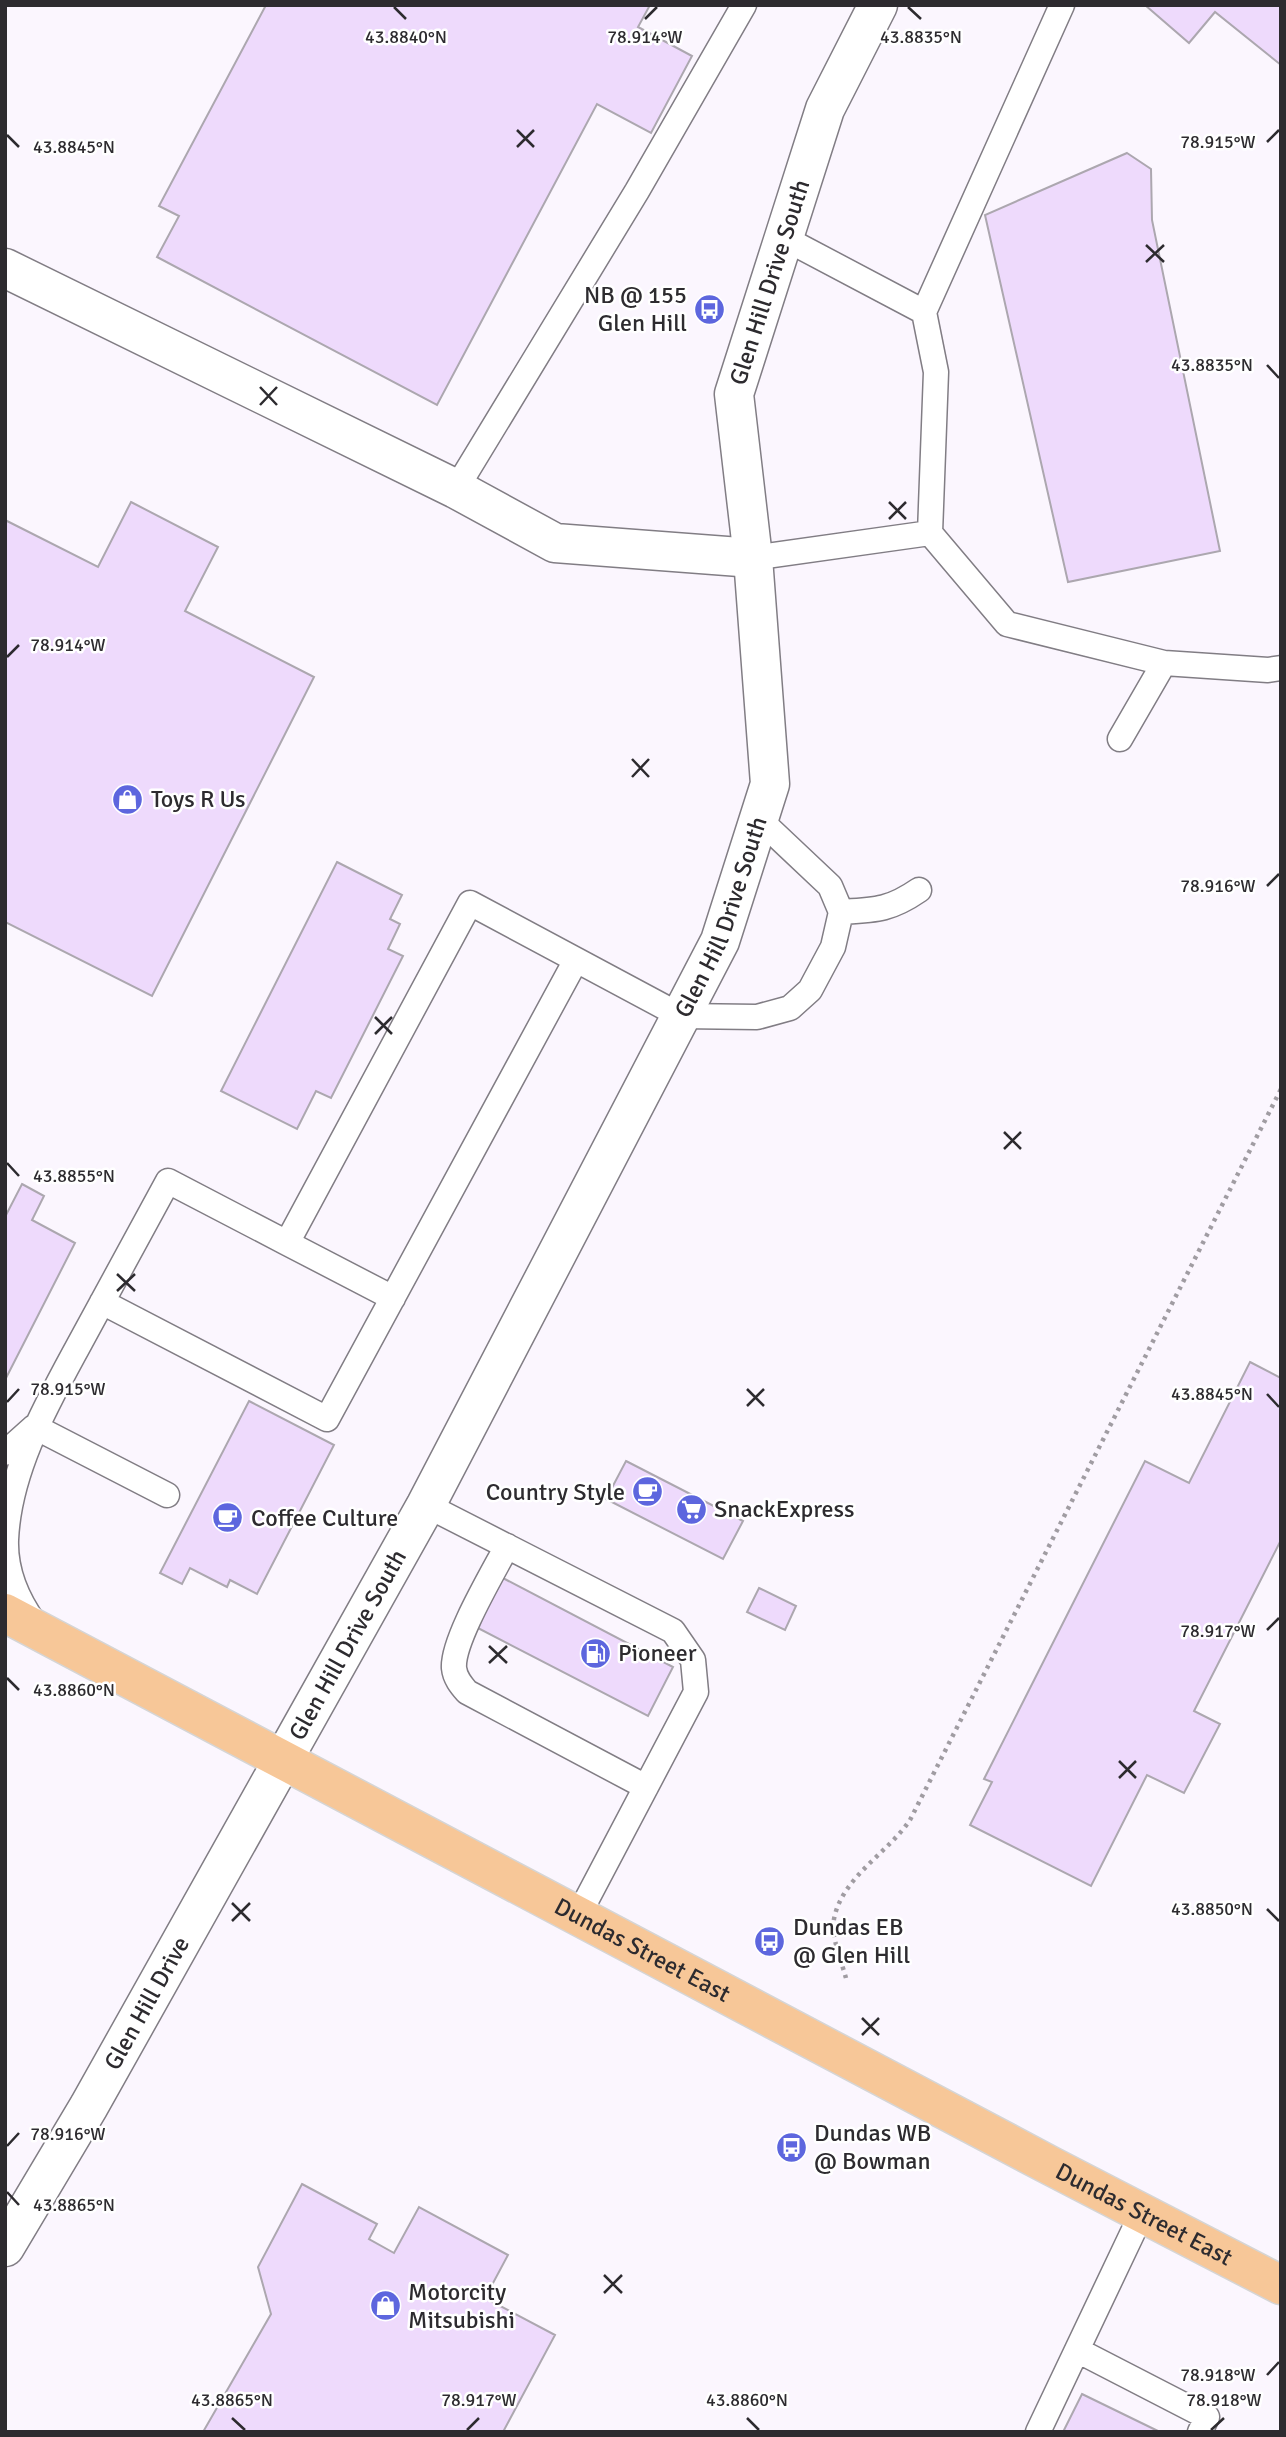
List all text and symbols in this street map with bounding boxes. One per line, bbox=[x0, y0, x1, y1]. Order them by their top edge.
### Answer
text: 43.8840°N bbox=[365, 26, 447, 48]
text: 78.914°W bbox=[607, 26, 683, 48]
text: 43.8835°N bbox=[880, 26, 962, 48]
text: 78.915°W bbox=[1180, 131, 1256, 153]
text: 43.8845°N bbox=[33, 136, 115, 158]
street label: Glen Hill Drive South bbox=[723, 176, 817, 389]
place label: NB @ 155 Glen Hill bbox=[584, 280, 687, 338]
bus stop icon: NB @ 155 Glen Hill bbox=[693, 292, 727, 326]
text: 43.8835°N bbox=[1171, 354, 1253, 376]
text: 78.914°W bbox=[30, 634, 106, 656]
shop icon: Toys R Us bbox=[111, 782, 145, 816]
place label: Toys R Us bbox=[151, 784, 246, 814]
street label: Glen Hill Drive South bbox=[668, 813, 774, 1023]
text: 78.916°W bbox=[1180, 875, 1256, 897]
text: 43.8855°N bbox=[33, 1165, 115, 1187]
text: 78.915°W bbox=[30, 1378, 106, 1400]
text: 43.8845°N bbox=[1171, 1383, 1253, 1405]
cafe icon: Country Style bbox=[631, 1475, 665, 1509]
place label: Country Style bbox=[486, 1477, 625, 1507]
supermarket icon: SnackExpress bbox=[674, 1492, 708, 1526]
place label: SnackExpress bbox=[714, 1494, 855, 1524]
cafe icon: Coffee Culture bbox=[211, 1501, 245, 1535]
place label: Coffee Culture bbox=[251, 1503, 398, 1533]
street label: Glen Hill Drive South bbox=[282, 1544, 413, 1745]
text: 78.917°W bbox=[1180, 1620, 1256, 1642]
fuel station icon: Pioneer bbox=[578, 1636, 612, 1670]
place label: Pioneer bbox=[618, 1638, 697, 1668]
text: 43.8860°N bbox=[33, 1679, 115, 1701]
street label: Dundas Street East bbox=[549, 1891, 736, 2009]
text: 43.8850°N bbox=[1171, 1898, 1253, 1920]
place label: Dundas EB @ Glen Hill bbox=[793, 1912, 910, 1970]
bus stop icon: Dundas EB @ Glen Hill bbox=[753, 1924, 787, 1958]
street label: Glen Hill Drive bbox=[97, 1931, 196, 2075]
place label: Dundas WB @ Bowman bbox=[814, 2118, 931, 2176]
text: 78.916°W bbox=[30, 2123, 106, 2145]
bus stop icon: Dundas WB @ Bowman bbox=[774, 2130, 808, 2164]
street label: Dundas Street East bbox=[1051, 2156, 1238, 2272]
text: 43.8865°N bbox=[33, 2194, 115, 2216]
place label: Motorcity Mitsubishi bbox=[408, 2277, 515, 2335]
shop icon: Motorcity Mitsubishi bbox=[368, 2289, 402, 2323]
text: 78.918°W bbox=[1180, 2364, 1256, 2386]
text: 43.8865°N bbox=[191, 2389, 273, 2411]
text: 78.917°W bbox=[441, 2389, 517, 2411]
text: 43.8860°N bbox=[706, 2389, 788, 2411]
text: 78.918°W bbox=[1186, 2389, 1262, 2411]

